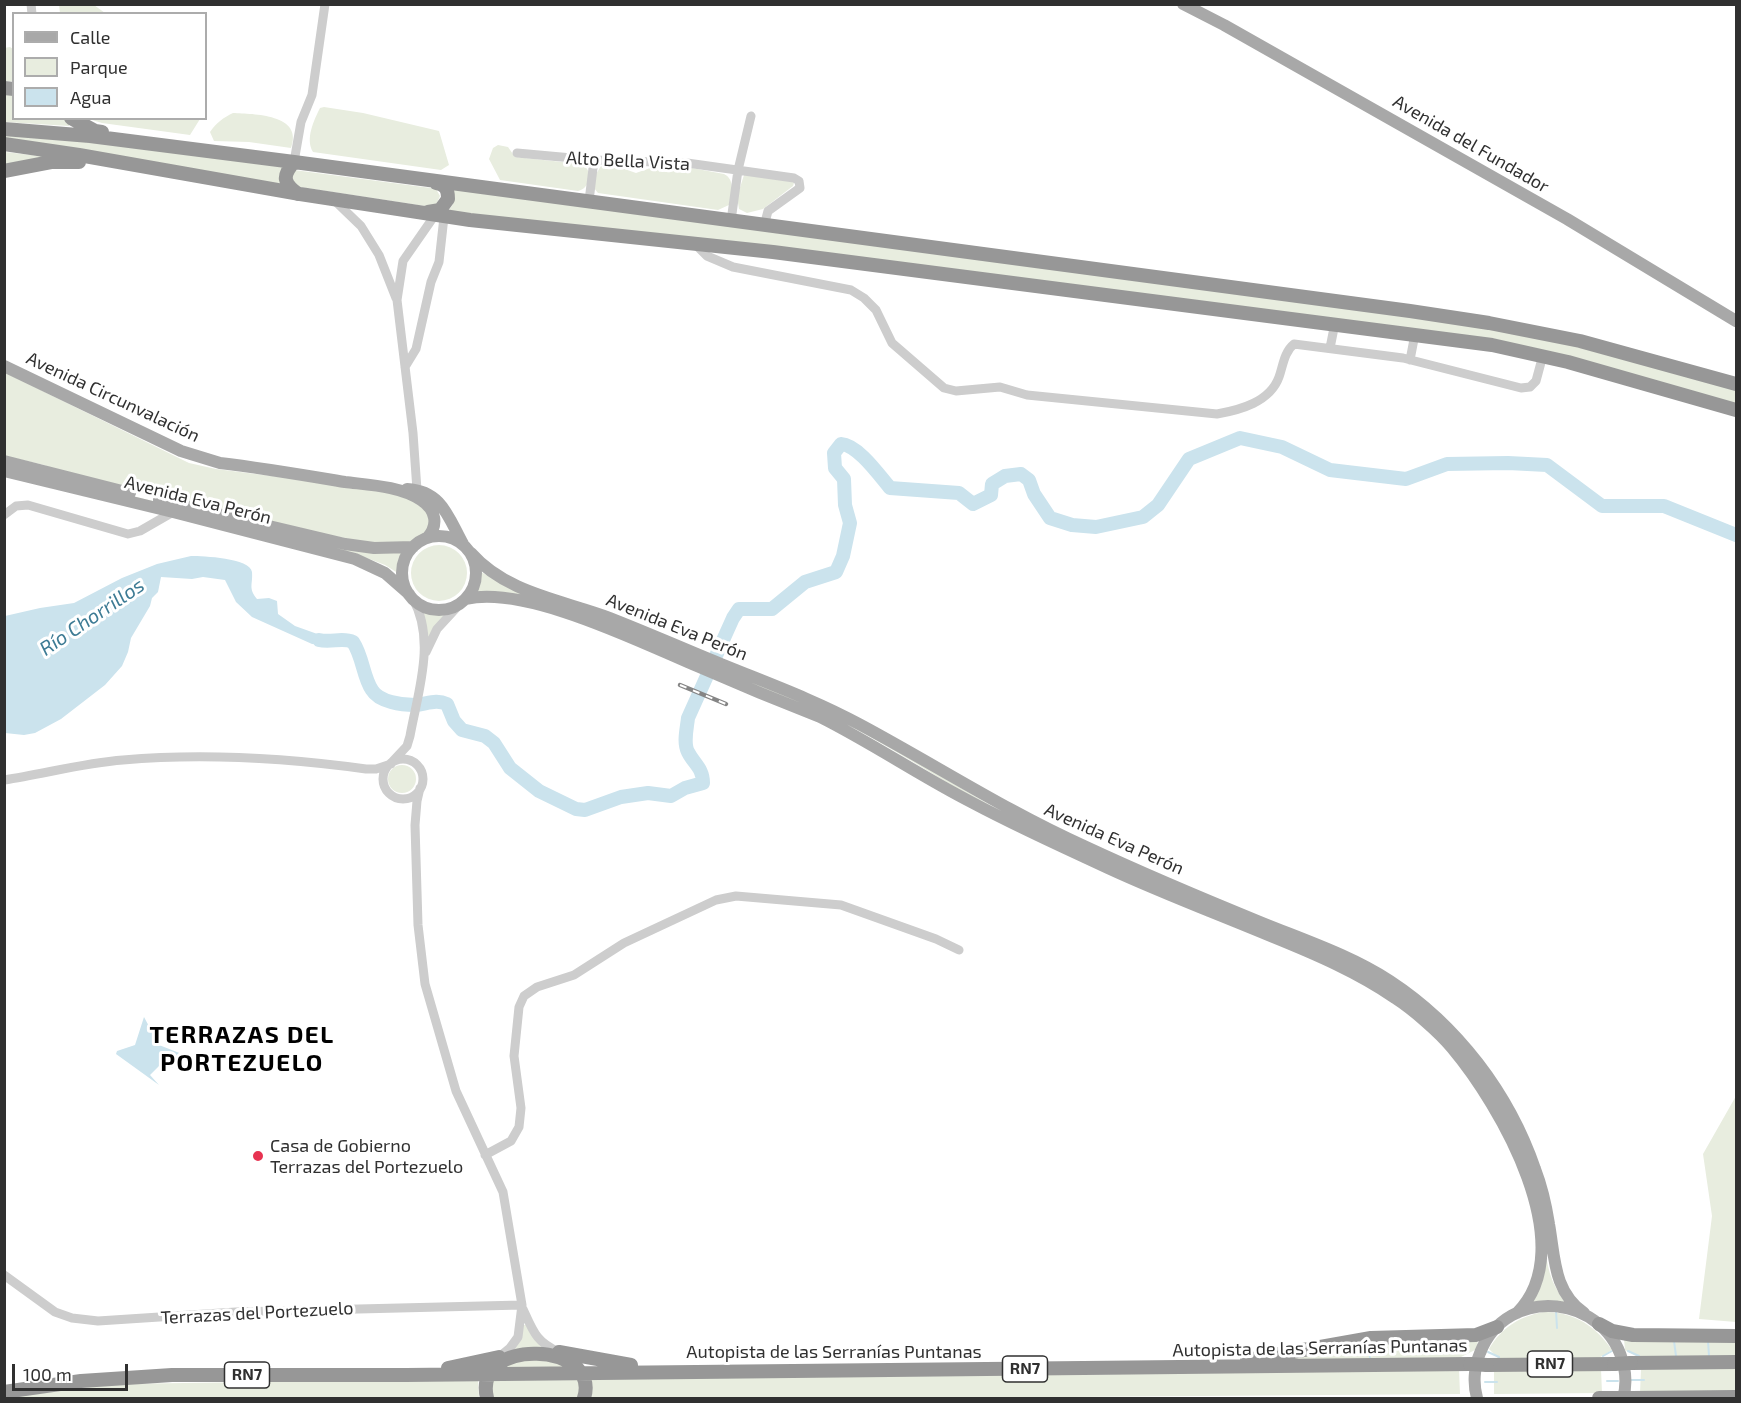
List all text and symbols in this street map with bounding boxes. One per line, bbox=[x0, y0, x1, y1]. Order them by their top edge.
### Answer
legend bbox=[12, 12, 207, 120]
text: Calle bbox=[70, 26, 111, 48]
text: Parque bbox=[70, 56, 128, 78]
text: Agua bbox=[70, 86, 111, 108]
street label: Avenida del Fundador bbox=[1389, 91, 1553, 197]
street label: Alto Bella Vista bbox=[565, 147, 691, 175]
street label: Avenida Circunvalación bbox=[23, 347, 203, 447]
street label: Avenida Eva Perón bbox=[122, 471, 274, 529]
water label: Río Chorrillos bbox=[35, 573, 149, 661]
street label: Avenida Eva Perón bbox=[603, 589, 751, 665]
street label: Avenida Eva Perón bbox=[1041, 799, 1187, 879]
district label: TERRAZAS DEL PORTEZUELO bbox=[149, 1021, 335, 1077]
place label: Casa de Gobierno Terrazas del Portezuelo bbox=[270, 1135, 463, 1178]
marker: Casa de Gobierno Terrazas del Portezuelo bbox=[251, 1149, 265, 1163]
street label: Terrazas del Portezuelo bbox=[160, 1297, 354, 1329]
street label: Autopista de las Serranías Puntanas bbox=[1172, 1335, 1468, 1361]
street label: Autopista de las Serranías Puntanas bbox=[686, 1341, 982, 1363]
road number: RN7 bbox=[1528, 1351, 1572, 1377]
scale bar bbox=[15, 1352, 130, 1390]
road number: RN7 bbox=[1002, 1356, 1048, 1382]
road number: RN7 bbox=[224, 1362, 270, 1388]
text: 100 m bbox=[23, 1363, 72, 1385]

